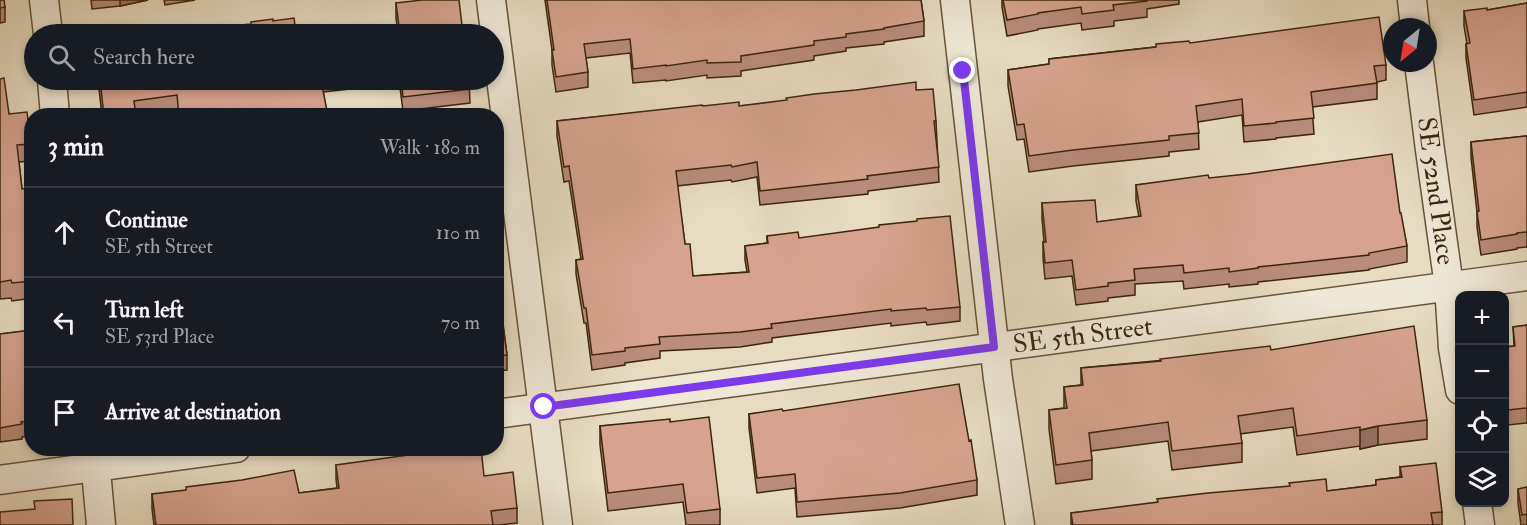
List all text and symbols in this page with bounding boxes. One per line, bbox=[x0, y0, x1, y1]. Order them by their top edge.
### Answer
north arrow bbox=[1383, 18, 1437, 72]
search box bbox=[24, 24, 504, 90]
icon: search bbox=[45, 41, 78, 74]
text: Search here bbox=[93, 43, 195, 71]
route end bbox=[949, 57, 975, 83]
street label: SE 52nd Place bbox=[1410, 115, 1462, 267]
text: 3 min bbox=[48, 131, 104, 163]
text: Walk · 180 m bbox=[380, 135, 480, 160]
text: Continue bbox=[105, 206, 188, 234]
icon: ahead bbox=[48, 216, 81, 249]
text: 110 m bbox=[436, 220, 480, 245]
text: SE 5th Street bbox=[105, 234, 213, 259]
map controls bbox=[1455, 291, 1509, 507]
button: + bbox=[1455, 291, 1509, 345]
text: Turn left bbox=[105, 296, 184, 324]
icon: left bbox=[48, 306, 81, 339]
text: 70 m bbox=[441, 310, 480, 335]
street label: SE 5th Street bbox=[1011, 310, 1154, 361]
text: SE 53rd Place bbox=[105, 324, 214, 349]
button: − bbox=[1455, 345, 1509, 399]
route start bbox=[530, 393, 556, 419]
icon: arrive bbox=[48, 396, 81, 429]
text: Arrive at destination bbox=[105, 398, 281, 426]
button: locate bbox=[1455, 399, 1509, 453]
button: layers bbox=[1455, 453, 1509, 507]

